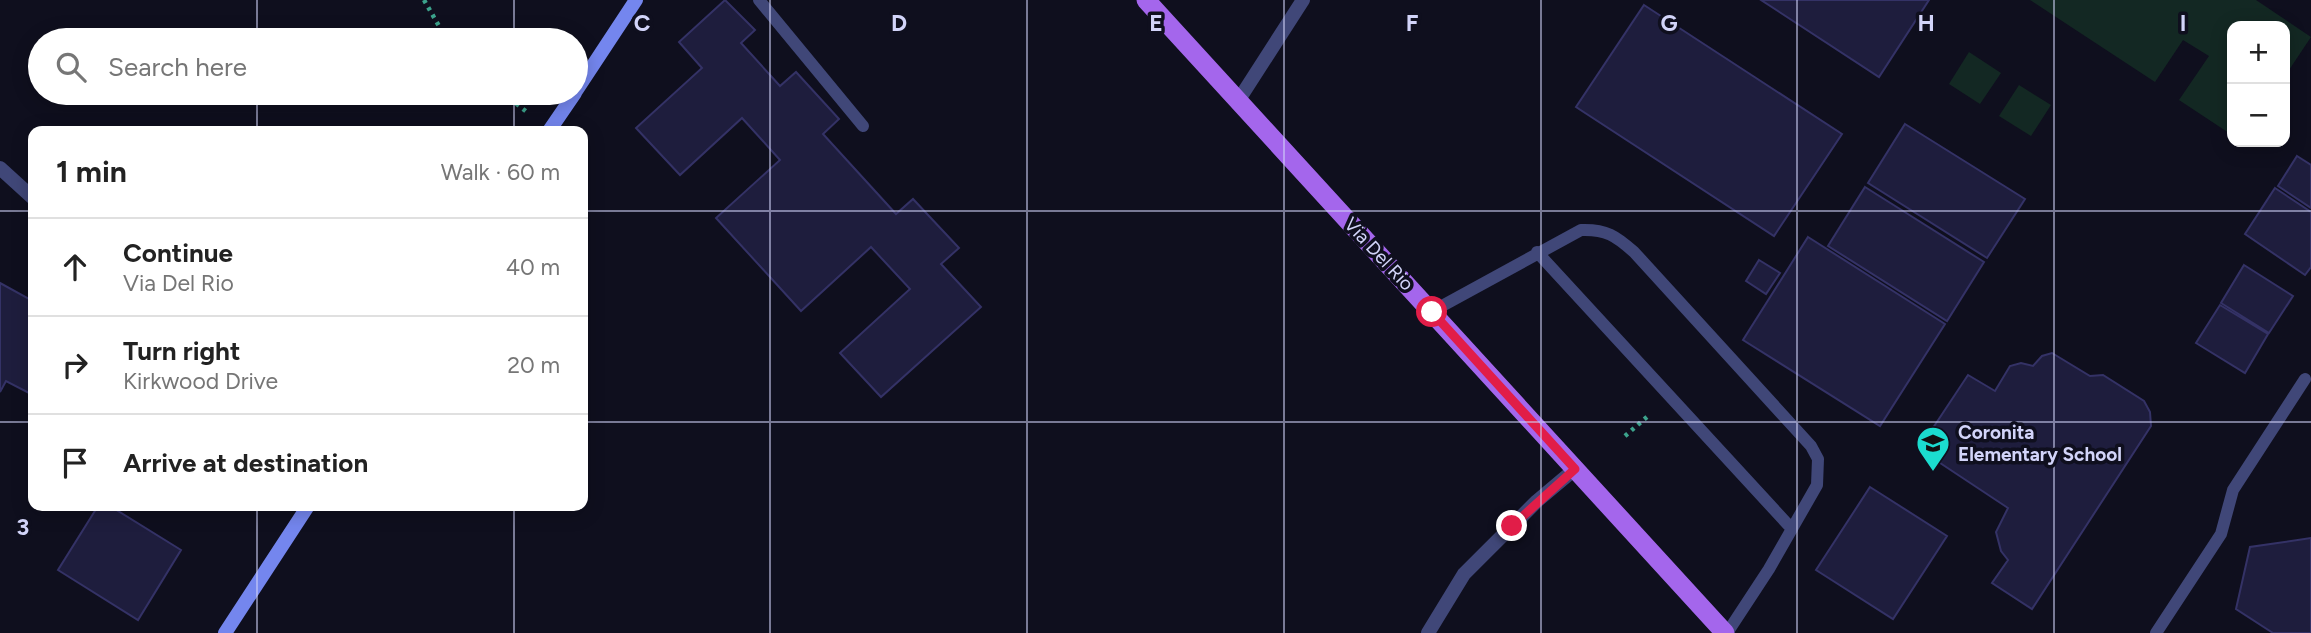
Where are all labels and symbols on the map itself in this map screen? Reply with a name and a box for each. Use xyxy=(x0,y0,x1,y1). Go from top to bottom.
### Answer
text: C xyxy=(634,9,651,37)
text: D xyxy=(891,9,907,37)
text: E xyxy=(1149,9,1163,37)
text: F xyxy=(1406,9,1419,37)
text: G xyxy=(1660,9,1678,37)
text: H xyxy=(1917,9,1935,37)
text: I xyxy=(2180,9,2186,37)
street label: Via Del Rio xyxy=(1339,213,1419,295)
route start xyxy=(1416,296,1447,327)
place label: Coronita Elementary School xyxy=(1958,421,2122,466)
school or university icon: Coronita Elementary School xyxy=(1914,424,1952,473)
route end xyxy=(1496,510,1527,541)
text: 3 xyxy=(17,513,29,541)

